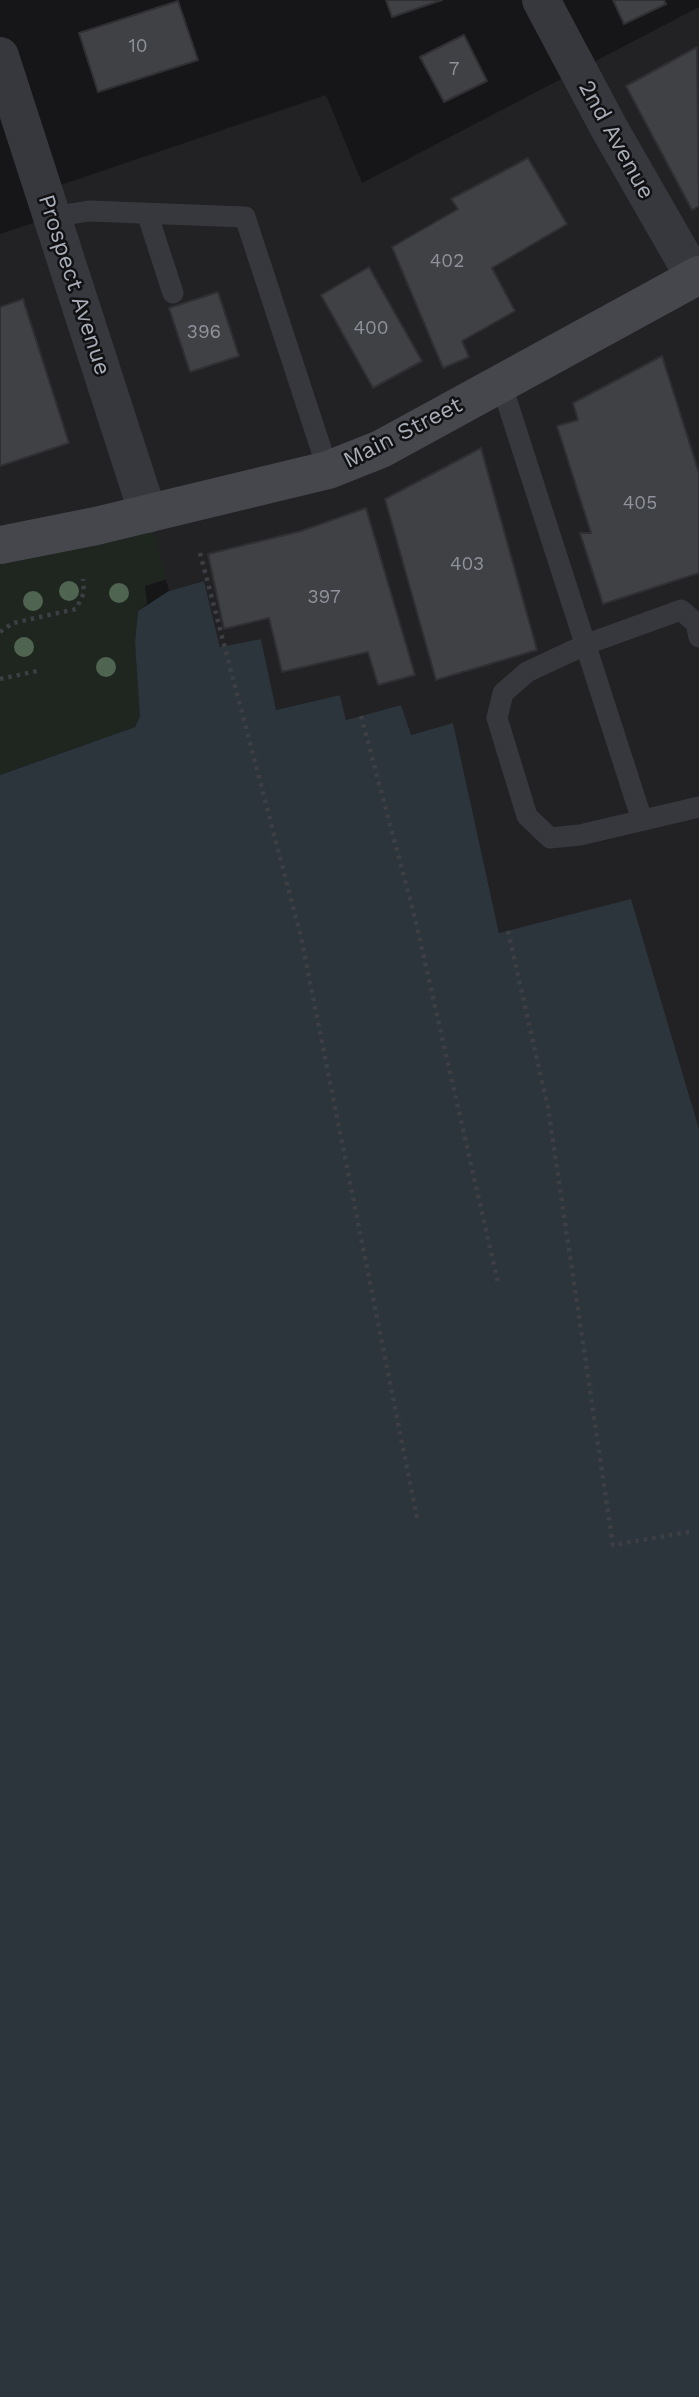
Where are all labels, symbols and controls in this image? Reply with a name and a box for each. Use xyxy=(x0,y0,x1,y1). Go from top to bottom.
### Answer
house number: 10 xyxy=(128,35,148,57)
house number: 7 xyxy=(449,58,459,80)
street label: 2nd Avenue xyxy=(572,76,660,204)
street label: Prospect Avenue xyxy=(32,191,116,379)
house number: 402 xyxy=(430,250,464,272)
house number: 400 xyxy=(353,317,389,339)
house number: 396 xyxy=(187,321,221,343)
street label: Main Street xyxy=(339,391,467,475)
house number: 405 xyxy=(623,492,657,514)
house number: 403 xyxy=(450,553,484,575)
house number: 397 xyxy=(307,586,341,608)

